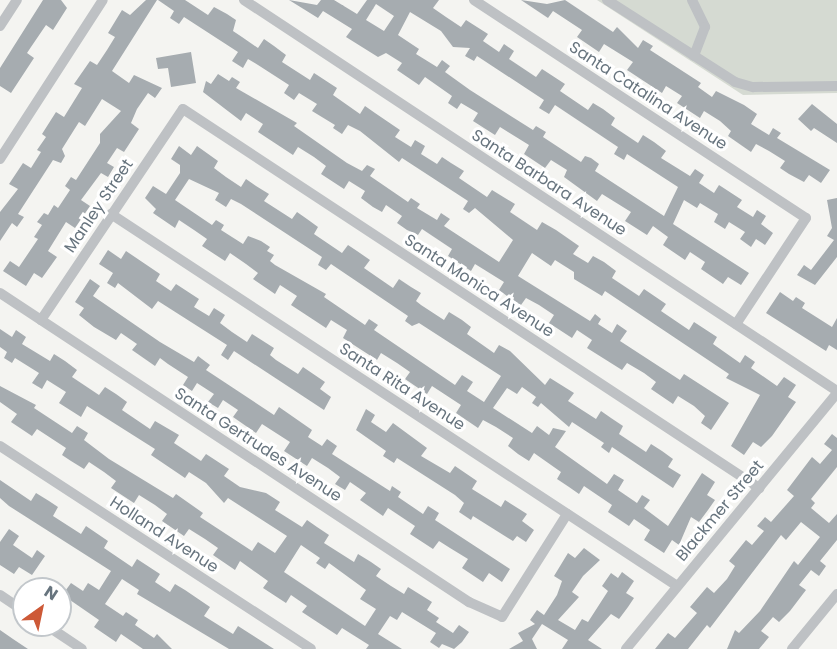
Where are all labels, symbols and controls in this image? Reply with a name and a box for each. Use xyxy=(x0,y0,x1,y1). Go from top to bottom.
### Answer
street label: Santa Catalina Avenue xyxy=(565,38,731,154)
street label: Santa Barbara Avenue xyxy=(468,126,630,240)
street label: Manley Street xyxy=(61,156,137,256)
street label: Santa Monica Avenue xyxy=(401,230,557,342)
street label: Santa Rita Avenue xyxy=(336,339,468,435)
street label: Santa Gertrudes Avenue xyxy=(171,384,345,506)
street label: Blackmer Street xyxy=(672,457,768,565)
street label: Holland Avenue xyxy=(106,493,222,577)
north arrow xyxy=(12,577,72,637)
text: N xyxy=(40,580,62,606)

